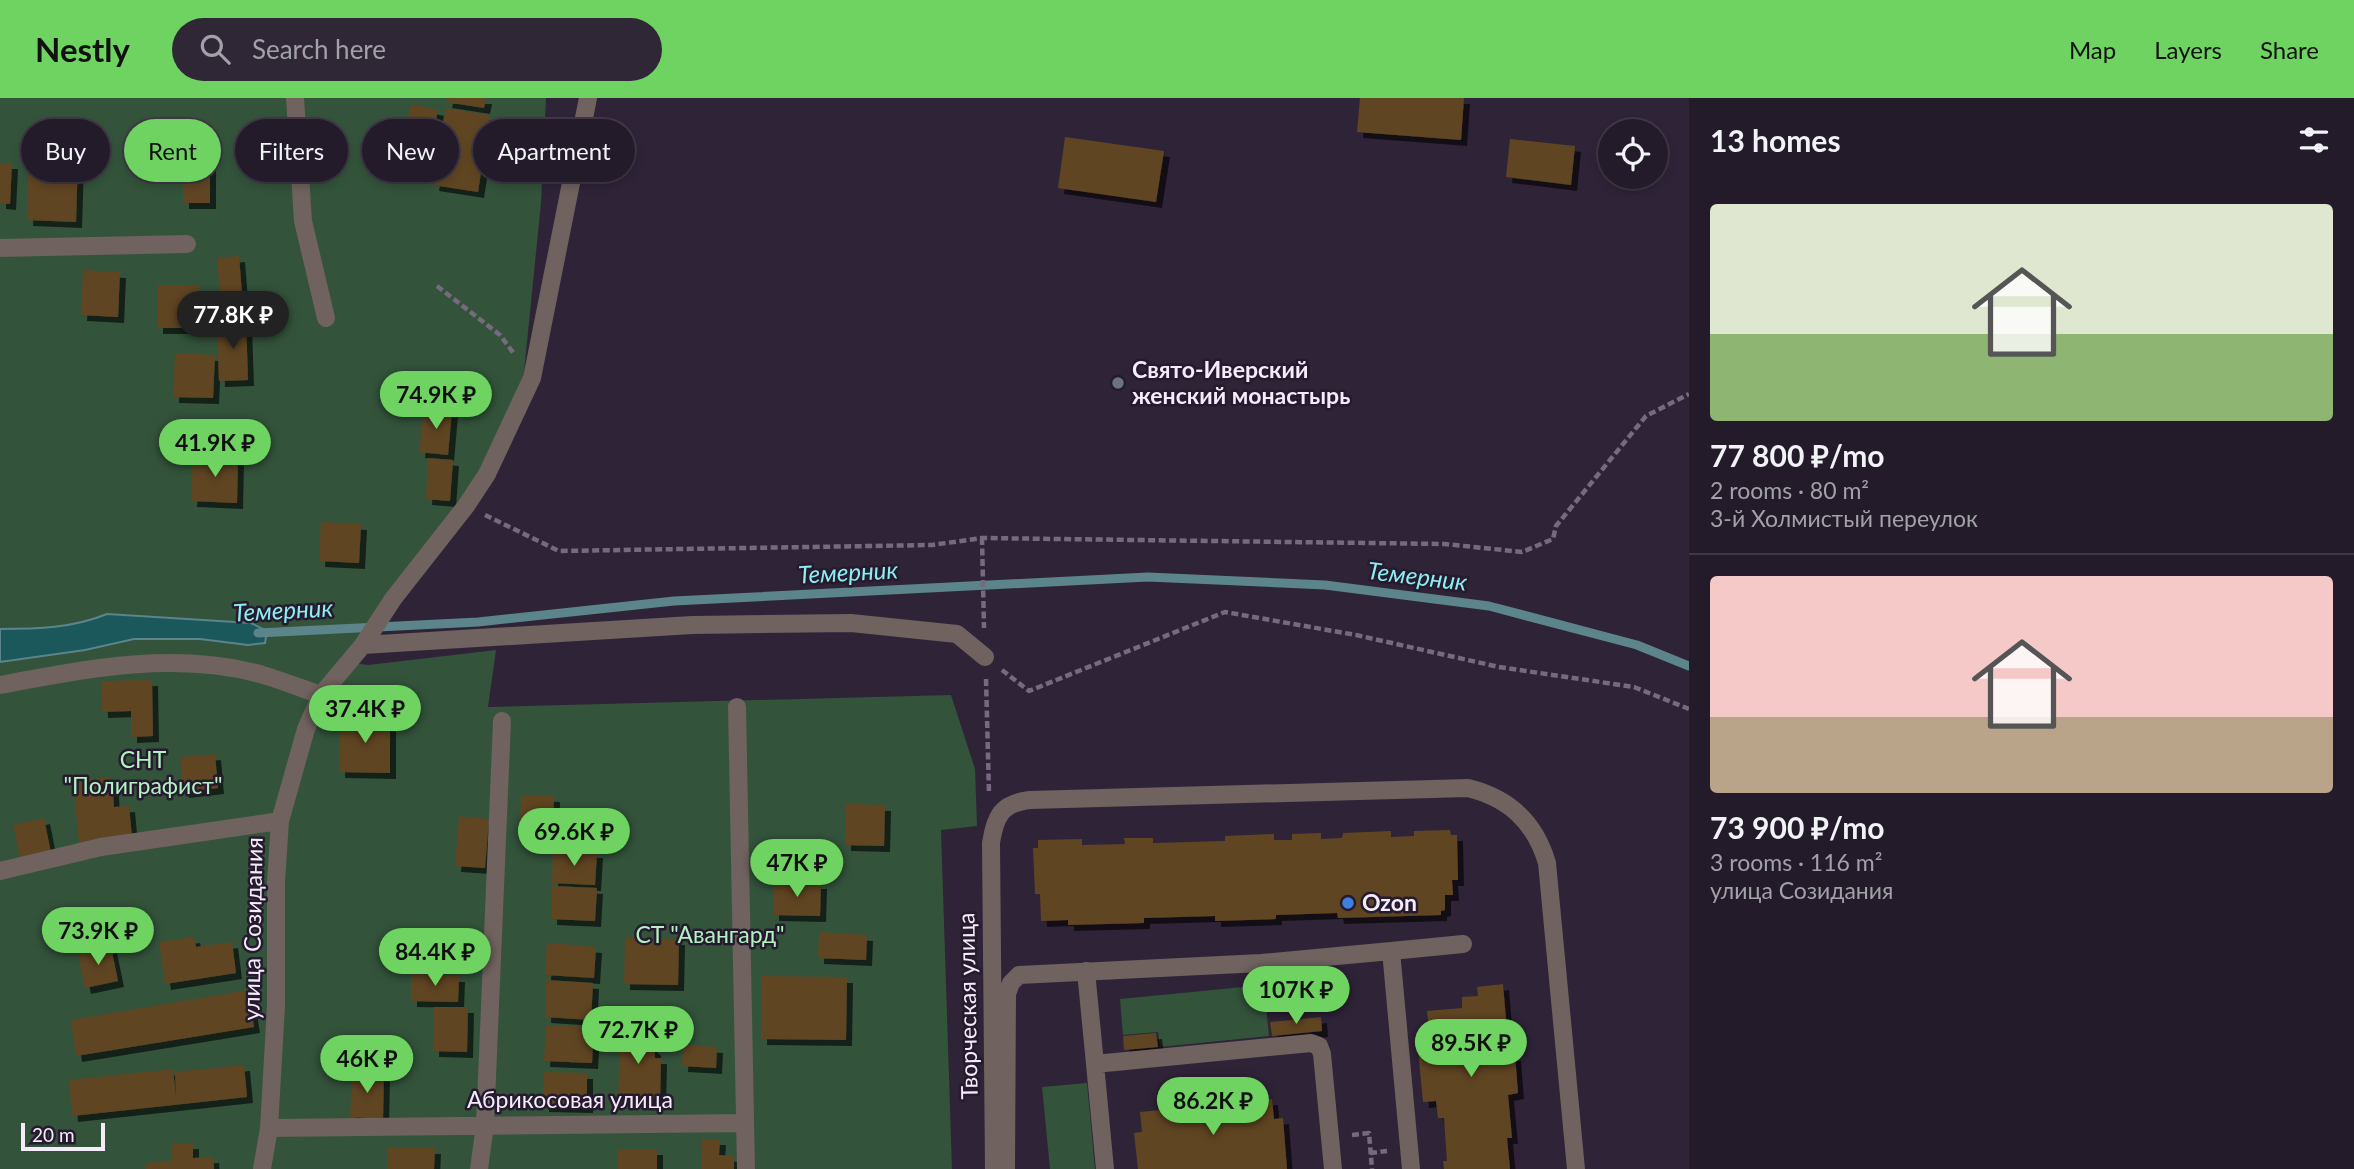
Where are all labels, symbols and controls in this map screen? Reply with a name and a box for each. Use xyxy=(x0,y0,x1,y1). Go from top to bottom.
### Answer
search box xyxy=(172,18,662,81)
text: Nestly xyxy=(35,29,130,69)
icon: search xyxy=(196,30,234,68)
text: Search here xyxy=(252,33,386,65)
text: Map xyxy=(2069,35,2116,64)
text: Layers xyxy=(2154,35,2222,64)
text: Share xyxy=(2260,35,2319,64)
chip: Buy xyxy=(21,119,110,182)
chip: Rent xyxy=(124,119,221,182)
chip: Filters xyxy=(235,119,348,182)
chip: New xyxy=(362,119,459,182)
chip: Apartment xyxy=(473,119,635,182)
map controls xyxy=(1598,119,1668,189)
button: locate xyxy=(1598,119,1668,189)
icon: filters xyxy=(2295,121,2333,159)
text: 13 homes xyxy=(1710,122,1841,158)
icon: home xyxy=(1959,249,2085,375)
pin: 77.8K ₽ xyxy=(168,292,298,351)
text: 77.8K ₽ xyxy=(193,300,273,328)
place label: Свято-Иверский женский монастырь xyxy=(1132,355,1350,409)
pin: 74.9K ₽ xyxy=(371,372,501,431)
marker: Свято-Иверский женский монастырь xyxy=(1110,375,1126,391)
text: 74.9K ₽ xyxy=(396,380,476,408)
pin: 41.9K ₽ xyxy=(150,420,280,479)
text: 41.9K ₽ xyxy=(175,428,255,456)
text: 77 800 ₽/mo xyxy=(1710,437,1885,473)
text: 2 rooms · 80 m² xyxy=(1710,476,1869,504)
text: 3-й Холмистый переулок xyxy=(1710,504,1978,532)
water label: Темерник xyxy=(797,554,899,589)
water label: Темерник xyxy=(1366,555,1469,596)
water label: Темерник xyxy=(232,592,334,627)
icon: home xyxy=(1959,621,2085,747)
pin: 37.4K ₽ xyxy=(300,686,430,745)
text: 37.4K ₽ xyxy=(325,694,405,722)
park label: СНТ "Полиграфист" xyxy=(64,745,222,799)
pin: 69.6K ₽ xyxy=(509,808,639,868)
text: 73 900 ₽/mo xyxy=(1710,809,1885,845)
text: 69.6K ₽ xyxy=(534,817,614,845)
street label: улица Созидания xyxy=(236,837,268,1021)
pin: 47K ₽ xyxy=(748,840,846,899)
text: 47K ₽ xyxy=(766,848,828,876)
text: 3 rooms · 116 m² xyxy=(1710,848,1882,876)
text: улица Созидания xyxy=(1710,876,1893,904)
place label: Ozon xyxy=(1362,888,1417,916)
marker: Ozon xyxy=(1340,895,1356,911)
pin: 73.9K ₽ xyxy=(33,908,163,967)
street label: Творческая улица xyxy=(951,912,983,1100)
text: 73.9K ₽ xyxy=(58,916,138,944)
park label: СТ "Авангард" xyxy=(635,920,785,948)
pin: 84.4K ₽ xyxy=(370,928,500,988)
text: 84.4K ₽ xyxy=(395,937,475,965)
pin: 107K ₽ xyxy=(1239,967,1353,1026)
text: 107K ₽ xyxy=(1259,975,1333,1003)
pin: 72.7K ₽ xyxy=(573,1006,703,1066)
text: 72.7K ₽ xyxy=(598,1015,678,1043)
pin: 89.5K ₽ xyxy=(1406,1020,1536,1079)
text: 89.5K ₽ xyxy=(1431,1028,1511,1056)
pin: 46K ₽ xyxy=(318,1035,416,1095)
text: 46K ₽ xyxy=(336,1044,398,1072)
pin: 86.2K ₽ xyxy=(1148,1077,1278,1137)
street label: Абрикосовая улица xyxy=(467,1085,673,1113)
text: 86.2K ₽ xyxy=(1173,1086,1253,1114)
scale bar xyxy=(21,1120,105,1152)
text: 20 m xyxy=(32,1123,75,1146)

